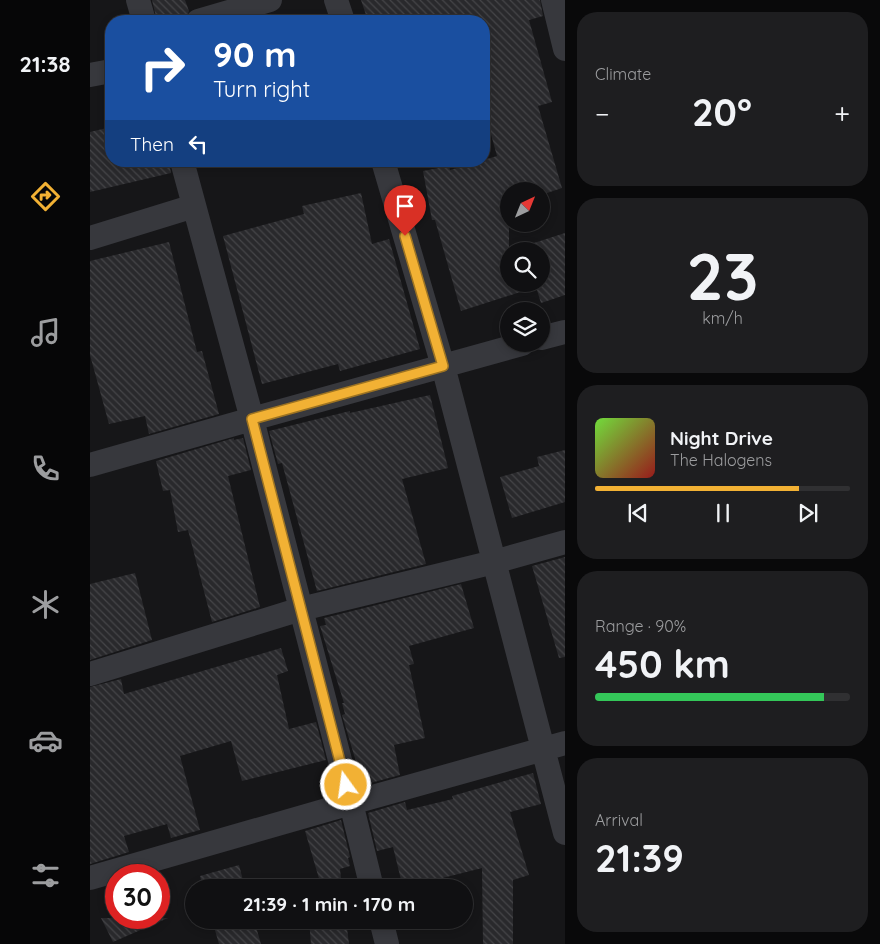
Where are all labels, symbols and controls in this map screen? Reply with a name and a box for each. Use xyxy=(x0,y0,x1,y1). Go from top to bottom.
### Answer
text: 90 m xyxy=(213,32,296,76)
icon: right xyxy=(130,35,195,100)
text: 21:38 xyxy=(20,50,70,78)
text: Climate xyxy=(595,64,651,84)
text: Turn right xyxy=(213,75,310,103)
text: 20° xyxy=(692,88,752,136)
text: − xyxy=(595,96,610,131)
text: + xyxy=(834,96,850,131)
icon: left xyxy=(184,130,212,158)
text: Then xyxy=(130,132,174,156)
icon: directions xyxy=(28,179,63,214)
north arrow xyxy=(500,182,550,232)
map controls xyxy=(500,182,550,352)
pin xyxy=(384,185,426,236)
icon: arrive xyxy=(391,192,419,220)
text: 23 xyxy=(687,235,758,316)
button: search xyxy=(500,242,550,292)
button: layers xyxy=(500,302,550,352)
text: km/h xyxy=(702,308,743,328)
icon: music xyxy=(28,315,63,350)
text: Night Drive xyxy=(670,426,773,450)
text: The Halogens xyxy=(670,450,772,470)
icon: phone xyxy=(28,451,63,486)
icon: previous xyxy=(624,499,652,527)
icon: pause xyxy=(709,499,737,527)
icon: next xyxy=(794,499,822,527)
icon: climate xyxy=(28,587,63,622)
text: Range · 90% xyxy=(595,616,686,636)
text: 450 km xyxy=(595,640,730,688)
icon: car xyxy=(28,723,63,758)
position arrow xyxy=(319,758,371,810)
text: Arrival xyxy=(595,810,643,830)
text: 21:39 xyxy=(595,834,684,882)
icon: filters xyxy=(28,858,63,893)
speed limit sign: 30 xyxy=(105,864,170,929)
text: 21:39 · 1 min · 170 m xyxy=(243,892,415,916)

